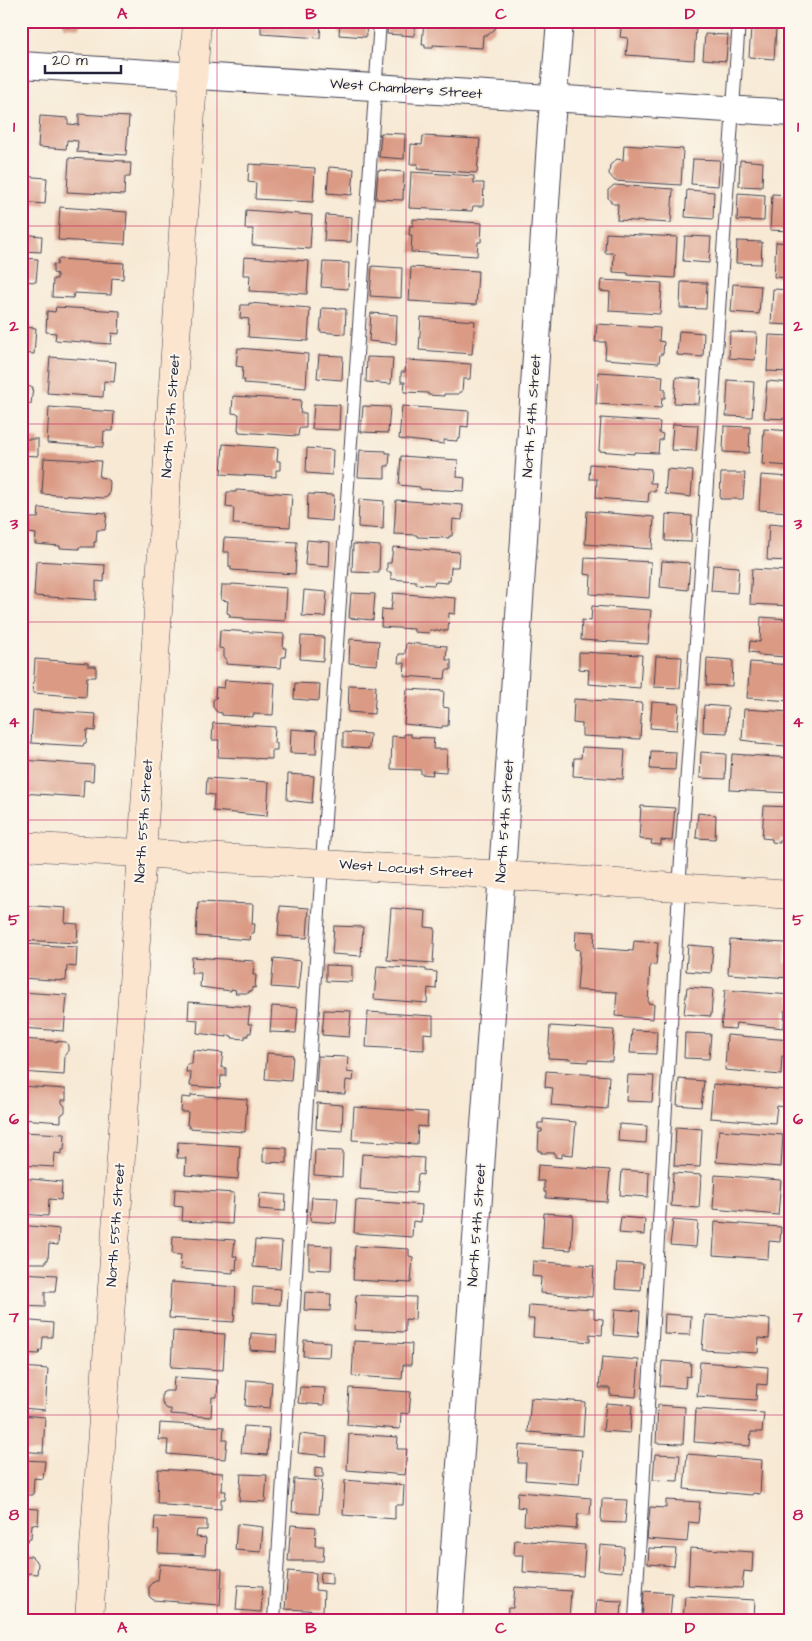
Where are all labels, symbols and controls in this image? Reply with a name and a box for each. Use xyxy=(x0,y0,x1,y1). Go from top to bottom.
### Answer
text: A xyxy=(117,3,128,25)
text: B xyxy=(305,3,317,25)
text: C xyxy=(495,3,507,25)
text: D xyxy=(685,3,696,25)
scale bar xyxy=(45,42,121,74)
text: 20 m xyxy=(52,50,88,71)
street label: West Chambers Street xyxy=(329,74,483,104)
text: 1 xyxy=(13,116,16,138)
text: 1 xyxy=(797,116,800,138)
text: 2 xyxy=(8,315,19,337)
text: 2 xyxy=(792,315,803,337)
street label: North 55th Street xyxy=(157,353,185,478)
street label: North 54th Street xyxy=(518,353,546,478)
text: 3 xyxy=(9,513,19,535)
text: 3 xyxy=(793,513,803,535)
text: 4 xyxy=(9,711,20,733)
text: 4 xyxy=(793,711,804,733)
street label: North 55th Street xyxy=(130,758,158,883)
street label: North 54th Street xyxy=(491,758,519,883)
street label: West Locust Street xyxy=(338,854,474,884)
text: 5 xyxy=(8,909,20,931)
text: 5 xyxy=(792,909,804,931)
text: 6 xyxy=(9,1108,19,1130)
text: 6 xyxy=(793,1108,803,1130)
street label: North 55th Street xyxy=(102,1162,130,1287)
street label: North 54th Street xyxy=(463,1162,491,1287)
text: 7 xyxy=(8,1306,19,1328)
text: 7 xyxy=(792,1306,803,1328)
text: 8 xyxy=(9,1504,20,1526)
text: 8 xyxy=(793,1504,804,1526)
text: A xyxy=(117,1617,128,1639)
text: B xyxy=(305,1617,317,1639)
text: C xyxy=(495,1617,507,1639)
text: D xyxy=(685,1617,696,1639)

